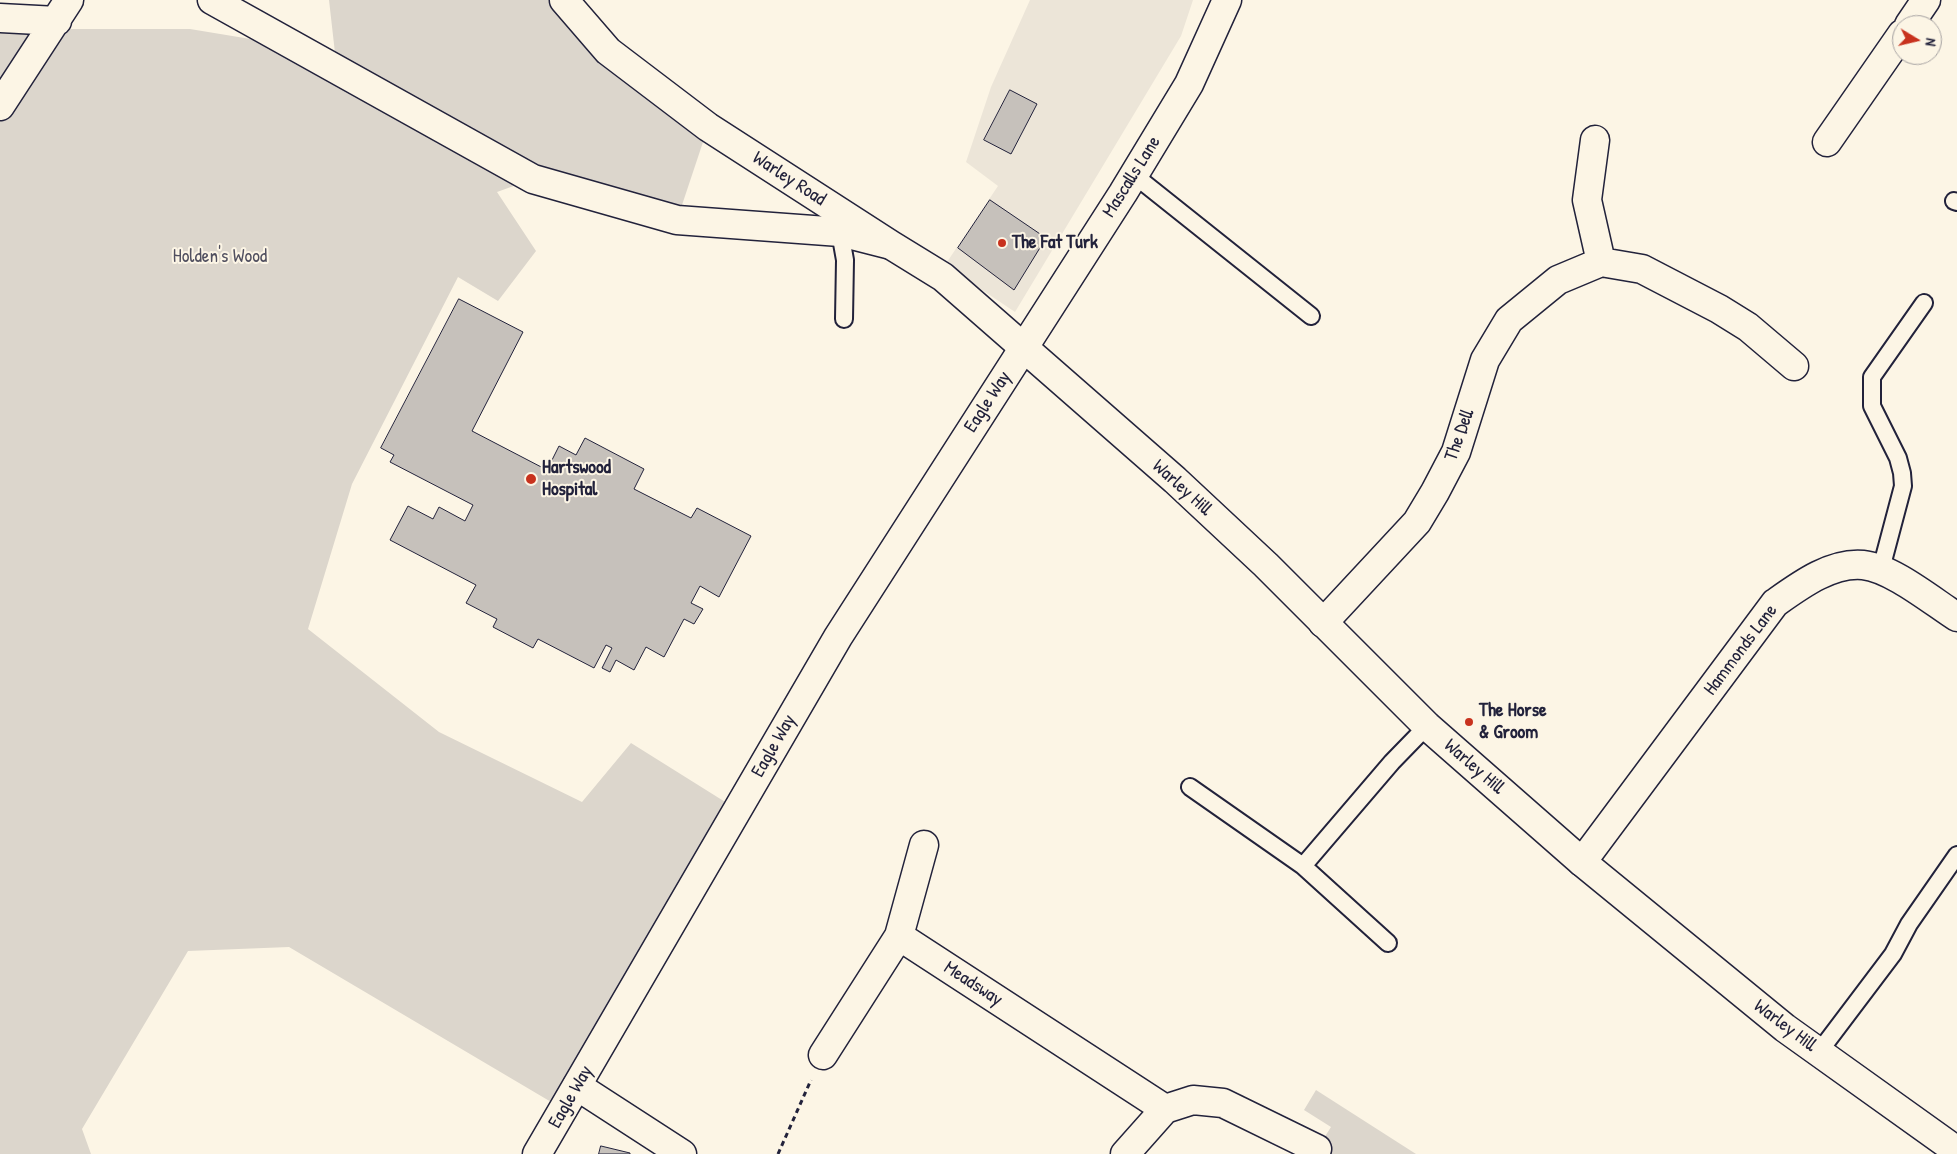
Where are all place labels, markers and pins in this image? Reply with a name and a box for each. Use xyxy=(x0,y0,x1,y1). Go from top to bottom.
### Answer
place label: The Fat Turk xyxy=(1012,232,1098,254)
marker: The Fat Turk xyxy=(996,237,1008,249)
place label: Hartswood Hospital xyxy=(542,457,611,501)
marker: Hartswood Hospital xyxy=(524,472,538,486)
place label: The Horse & Groom xyxy=(1479,700,1547,744)
marker: The Horse & Groom xyxy=(1463,716,1475,728)

